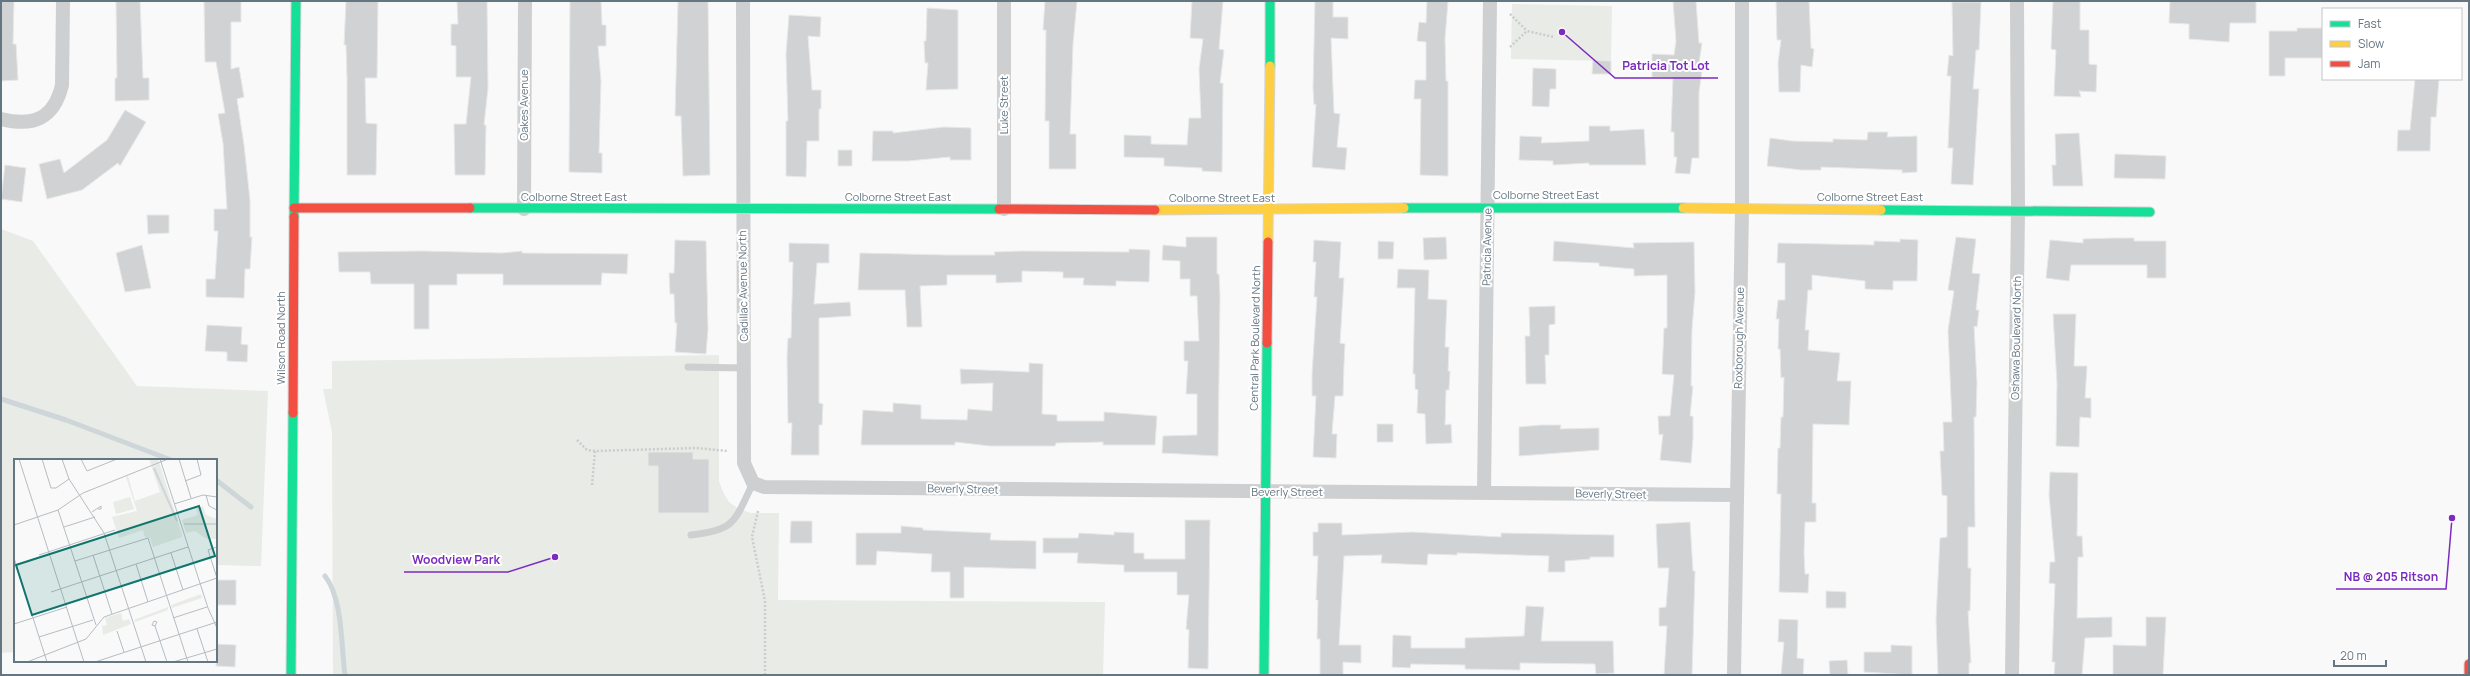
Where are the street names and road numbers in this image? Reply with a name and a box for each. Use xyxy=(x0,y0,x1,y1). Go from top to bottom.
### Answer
street label: Oakes Avenue xyxy=(516,69,531,141)
street label: Luke Street xyxy=(996,76,1011,134)
street label: Colborne Street East xyxy=(1493,187,1599,202)
street label: Colborne Street East xyxy=(521,189,627,204)
street label: Colborne Street East xyxy=(845,189,951,204)
street label: Colborne Street East xyxy=(1817,189,1923,204)
street label: Colborne Street East xyxy=(1169,190,1275,205)
street label: Patricia Avenue xyxy=(1478,207,1495,286)
street label: Cadillac Avenue North xyxy=(734,230,751,342)
street label: Central Park Boulevard North xyxy=(1246,265,1263,411)
street label: Oshawa Boulevard North xyxy=(2007,276,2024,400)
street label: Roxborough Avenue xyxy=(1730,286,1747,389)
street label: Wilson Road North xyxy=(273,291,288,385)
street label: Beverly Street xyxy=(927,480,999,497)
street label: Beverly Street xyxy=(1251,484,1323,499)
street label: Beverly Street xyxy=(1575,485,1647,502)

